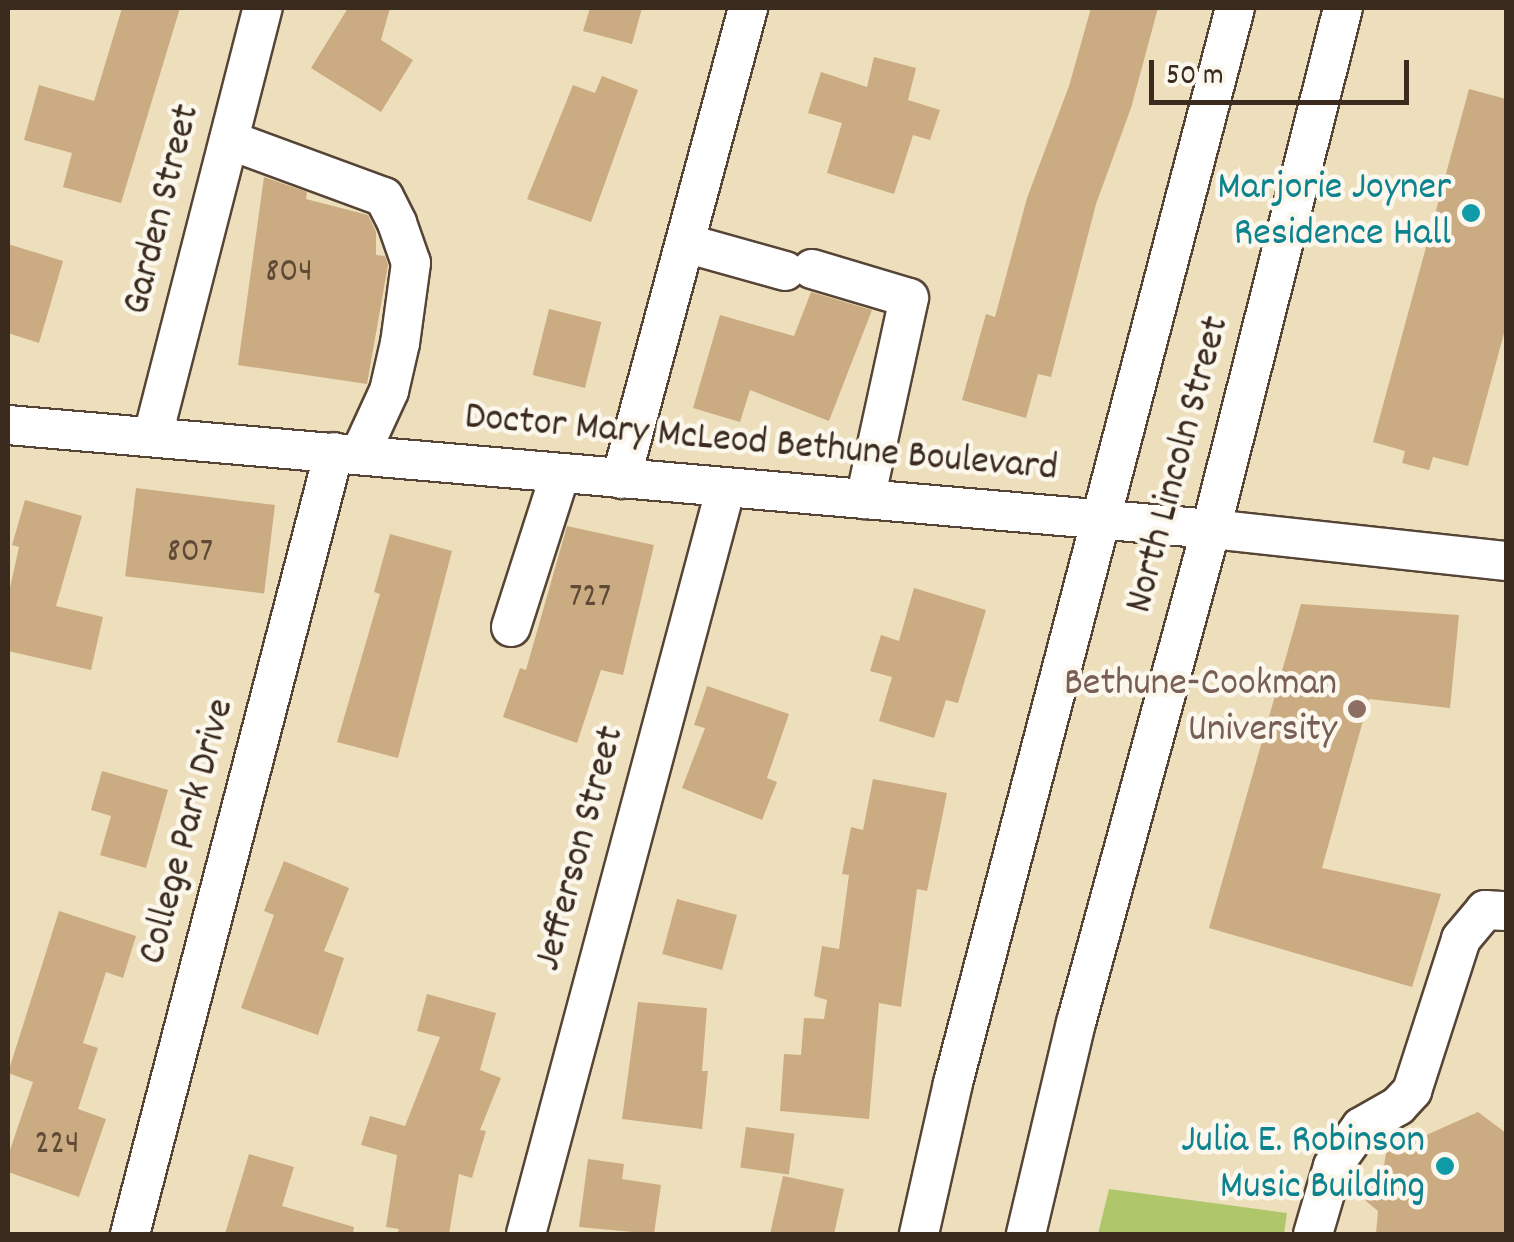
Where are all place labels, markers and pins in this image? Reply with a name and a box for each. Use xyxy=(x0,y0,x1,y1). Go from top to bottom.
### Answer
place label: Marjorie Joyner Residence Hall xyxy=(1217,166,1451,260)
marker: Marjorie Joyner Residence Hall xyxy=(1460,202,1482,224)
place label: Bethune-Cookman University xyxy=(1064,662,1337,756)
marker: Bethune-Cookman University xyxy=(1346,698,1368,720)
place label: Julia E. Robinson Music Building xyxy=(1181,1119,1425,1213)
marker: Julia E. Robinson Music Building xyxy=(1434,1155,1456,1177)

